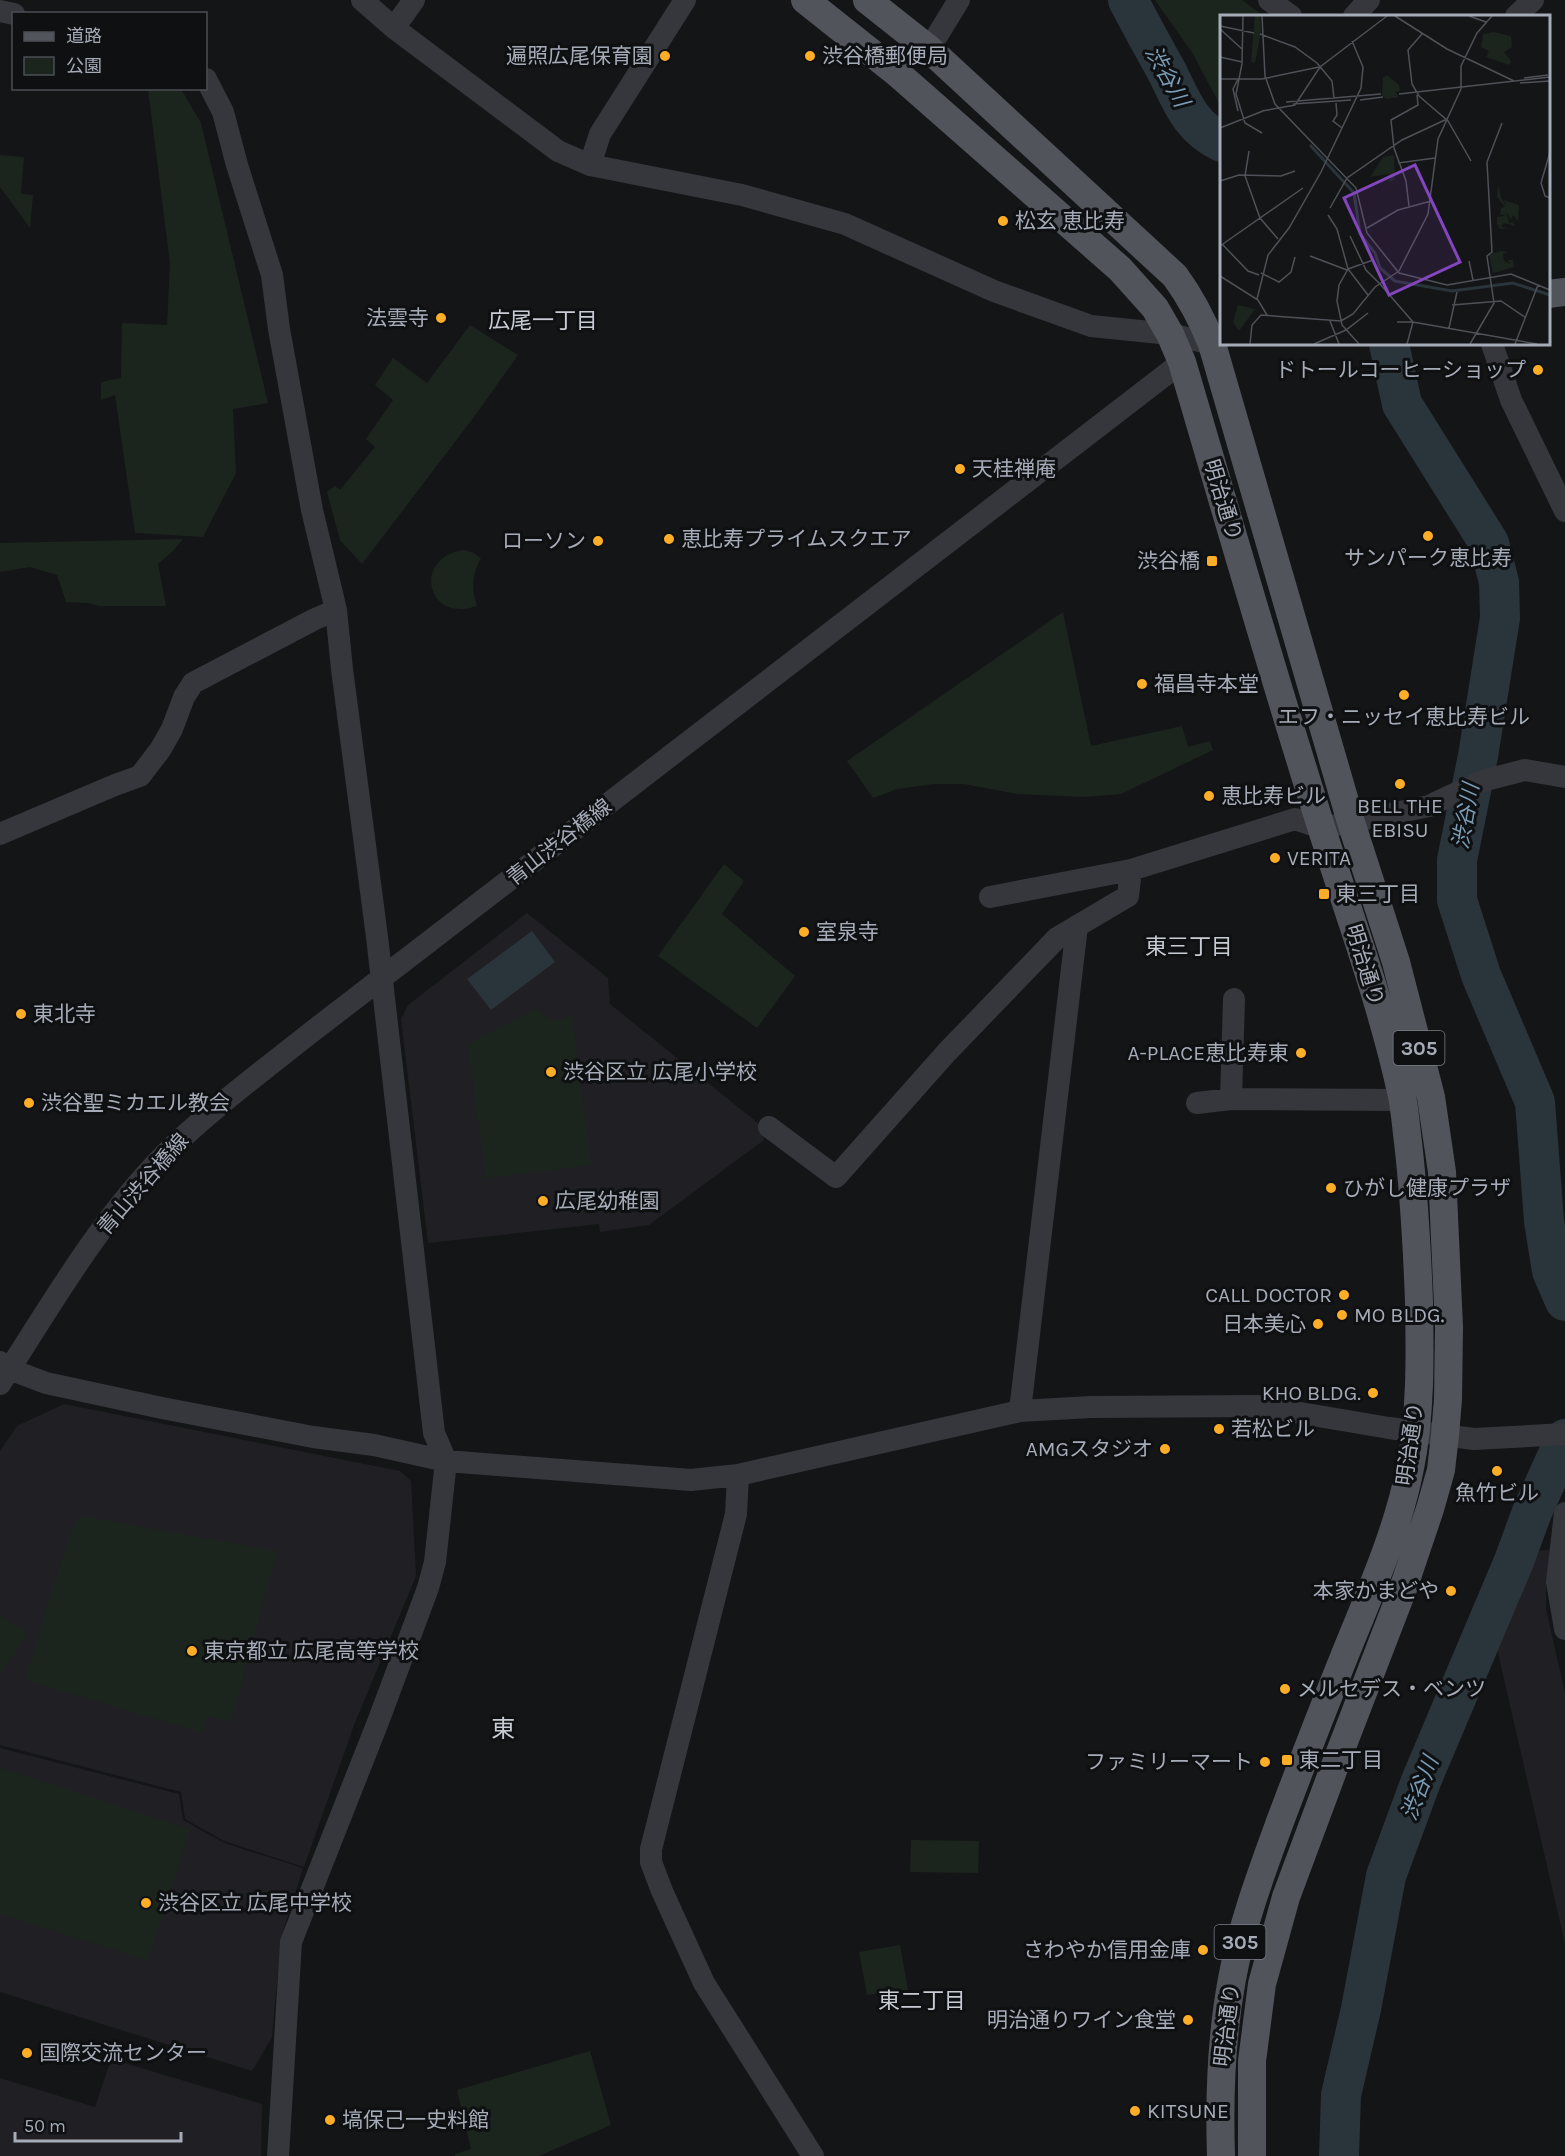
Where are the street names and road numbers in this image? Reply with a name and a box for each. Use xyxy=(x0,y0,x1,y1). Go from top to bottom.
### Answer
street label: 明治通り xyxy=(1199,456,1247,544)
street label: 青山渋谷橋線 xyxy=(502,794,616,890)
street label: 明治通り xyxy=(1341,921,1389,1009)
road number: 305 xyxy=(1394,1031,1444,1065)
street label: 青山渋谷橋線 xyxy=(93,1129,193,1239)
street label: 明治通り xyxy=(1392,1401,1428,1487)
road number: 305 xyxy=(1214,1925,1266,1959)
street label: 明治通り xyxy=(1210,1982,1244,2068)

